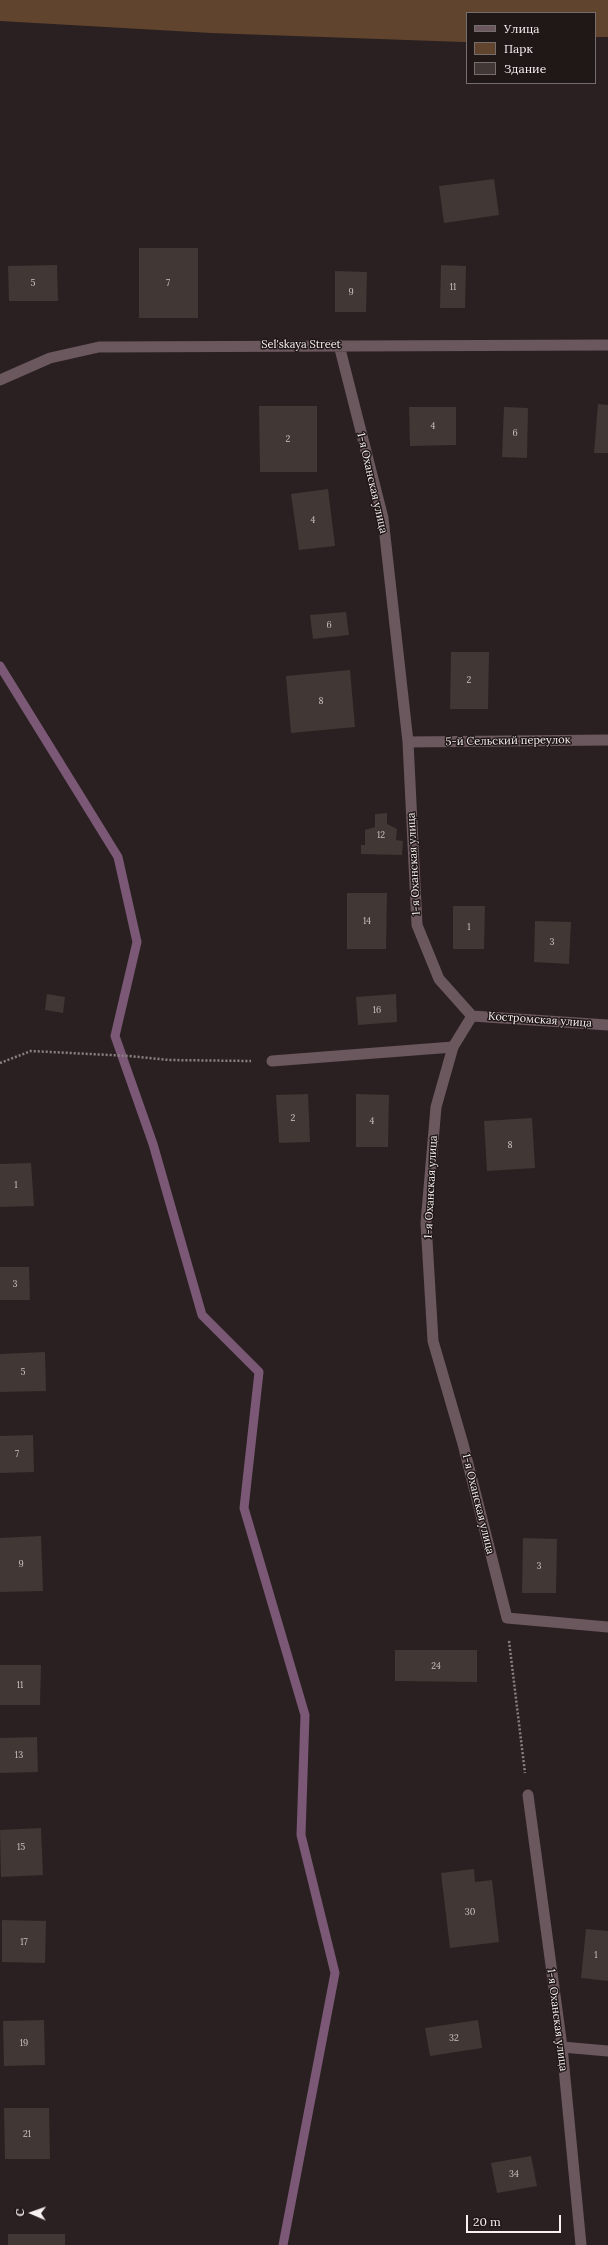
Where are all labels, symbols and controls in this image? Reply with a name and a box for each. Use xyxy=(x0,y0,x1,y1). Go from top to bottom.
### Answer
legend xyxy=(466,12,596,84)
text: Улица xyxy=(504,21,540,36)
text: Парк xyxy=(504,41,533,56)
text: Здание xyxy=(504,61,546,76)
house number: 5 xyxy=(31,278,35,288)
house number: 7 xyxy=(166,278,170,288)
house number: 11 xyxy=(450,282,456,292)
house number: 9 xyxy=(348,287,354,297)
street label: Sel'skaya Street xyxy=(261,338,341,352)
house number: 4 xyxy=(431,421,435,431)
house number: 6 xyxy=(512,428,518,438)
street label: 1-я Оханская улица xyxy=(354,431,390,535)
house number: 2 xyxy=(286,434,290,444)
house number: 4 xyxy=(311,515,315,525)
house number: 6 xyxy=(326,620,332,630)
house number: 2 xyxy=(467,675,471,685)
house number: 8 xyxy=(318,696,324,706)
street label: 5-й Сельский переулок xyxy=(445,733,571,749)
street label: 1-я Оханская улица xyxy=(405,812,423,916)
house number: 12 xyxy=(377,830,385,840)
house number: 14 xyxy=(363,916,371,926)
house number: 1 xyxy=(467,922,471,932)
house number: 3 xyxy=(549,937,555,947)
house number: 16 xyxy=(373,1005,381,1015)
street label: Костромская улица xyxy=(488,1010,592,1030)
house number: 2 xyxy=(291,1113,295,1123)
house number: 4 xyxy=(370,1116,374,1126)
street label: 1-я Оханская улица xyxy=(422,1135,440,1239)
house number: 8 xyxy=(507,1140,513,1150)
house number: 1 xyxy=(14,1180,18,1190)
house number: 3 xyxy=(12,1279,18,1289)
house number: 5 xyxy=(21,1367,25,1377)
house number: 7 xyxy=(15,1449,19,1459)
street label: 1-я Оханская улица xyxy=(459,1452,497,1556)
house number: 9 xyxy=(18,1559,24,1569)
house number: 3 xyxy=(536,1561,542,1571)
house number: 24 xyxy=(431,1661,441,1671)
house number: 11 xyxy=(17,1680,23,1690)
house number: 13 xyxy=(15,1750,23,1760)
house number: 15 xyxy=(17,1842,25,1852)
house number: 30 xyxy=(465,1907,475,1917)
house number: 17 xyxy=(20,1937,28,1947)
house number: 1 xyxy=(594,1950,598,1960)
street label: 1-я Оханская улица xyxy=(544,1968,570,2072)
house number: 32 xyxy=(449,2033,459,2043)
house number: 19 xyxy=(20,2038,28,2048)
house number: 21 xyxy=(23,2129,31,2139)
house number: 34 xyxy=(509,2169,519,2179)
north arrow xyxy=(12,2193,52,2233)
scale bar xyxy=(468,2207,563,2233)
text: С xyxy=(13,2209,27,2217)
text: 20 m xyxy=(473,2214,501,2229)

